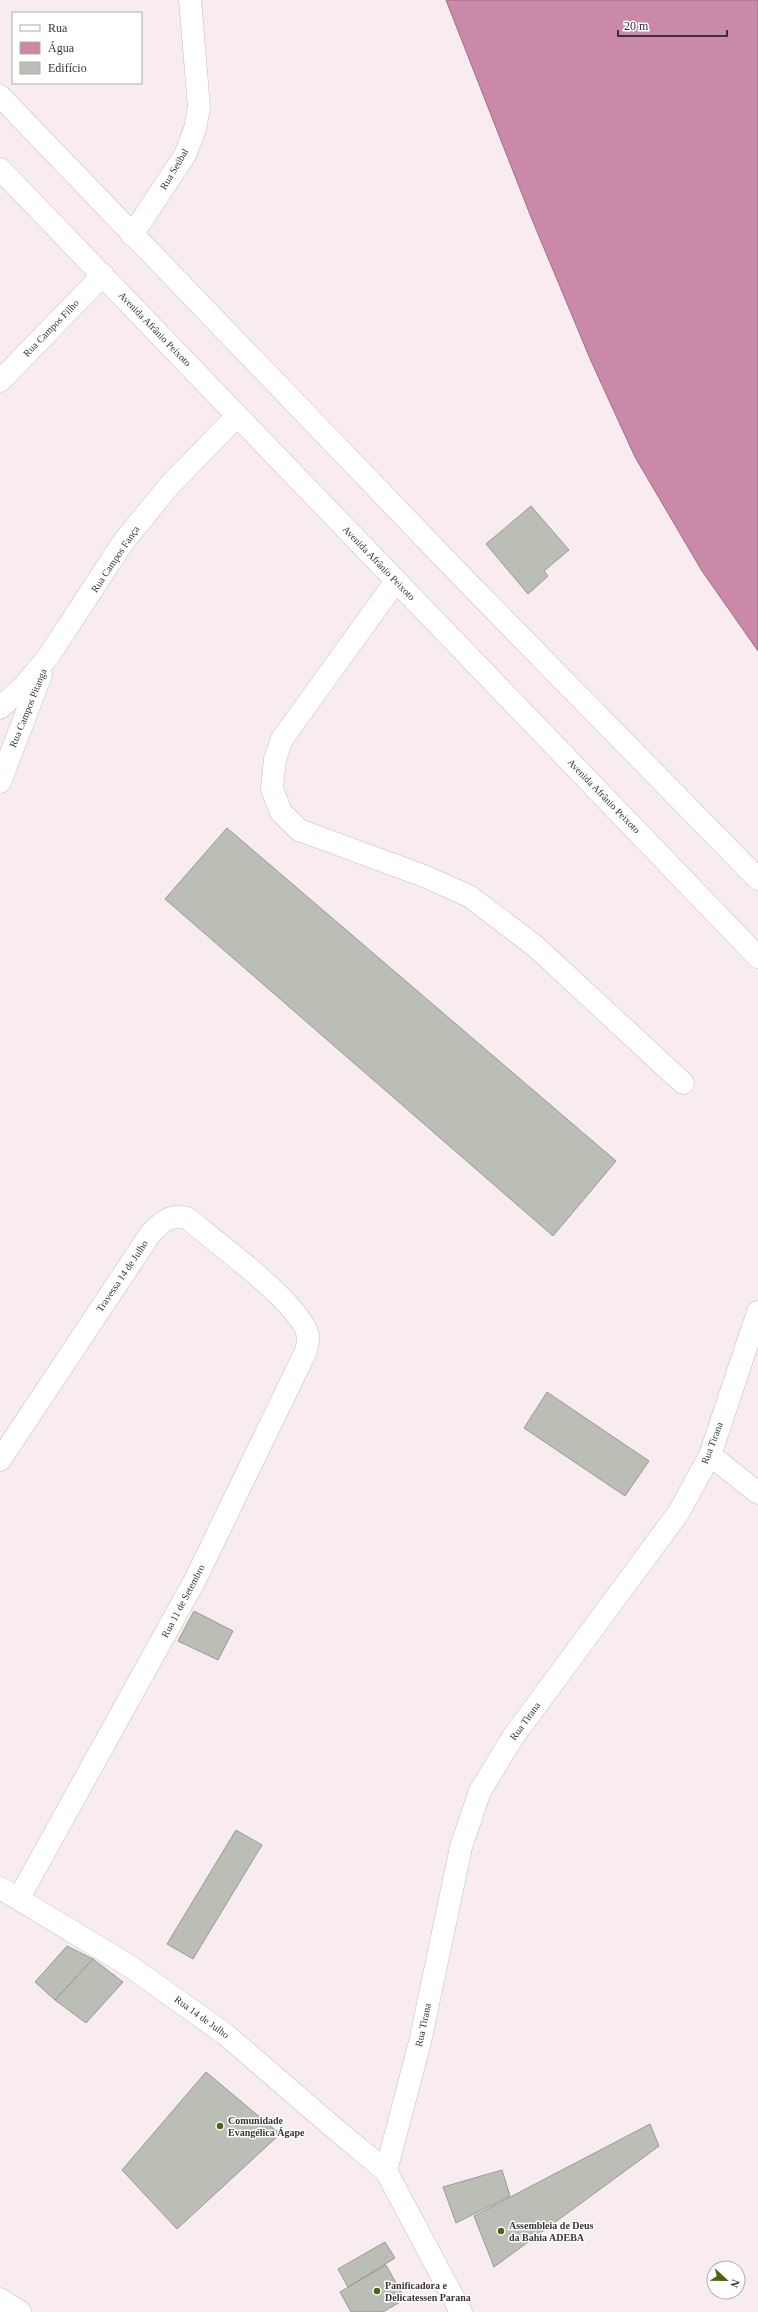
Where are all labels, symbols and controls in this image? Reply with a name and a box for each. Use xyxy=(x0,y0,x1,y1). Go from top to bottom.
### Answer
legend xyxy=(12,12,142,84)
scale bar xyxy=(618,12,727,38)
text: 20 m xyxy=(624,19,649,33)
text: Rua xyxy=(48,21,68,35)
text: Água xyxy=(48,41,75,55)
text: Edifício xyxy=(48,61,87,75)
street label: Rua Seúbal xyxy=(157,146,191,191)
street label: Avenida Afrânio Peixoto xyxy=(117,289,193,369)
street label: Rua Campos Filho xyxy=(21,297,81,359)
street label: Rua Campos Fança xyxy=(89,523,142,594)
street label: Avenida Afrânio Peixoto xyxy=(341,523,417,603)
street label: Rua Campos Pitanga xyxy=(7,667,49,749)
street label: Avenida Afrânio Peixoto xyxy=(566,756,642,836)
street label: Travessa 14 de Julho xyxy=(94,1238,150,1314)
street label: Rua Tirana xyxy=(699,1420,725,1466)
street label: Rua 11 de Setembro xyxy=(159,1563,207,1639)
street label: Rua Tirana xyxy=(508,1699,543,1742)
street label: Rua 14 de Julho xyxy=(173,1994,231,2040)
street label: Rua Tirana xyxy=(413,2002,433,2048)
place label: Comunidade Evangélica Ágape xyxy=(228,2115,305,2138)
marker: Comunidade Evangélica Ágape xyxy=(215,2121,225,2131)
place label: Assembleia de Deus da Bahia ADEBA xyxy=(509,2220,594,2243)
marker: Assembleia de Deus da Bahia ADEBA xyxy=(496,2226,506,2236)
north arrow xyxy=(706,2260,746,2300)
text: N xyxy=(728,2278,742,2290)
place label: Panificadora e Delicatessen Parana xyxy=(385,2280,471,2303)
marker: Panificadora e Delicatessen Parana xyxy=(372,2286,382,2296)

